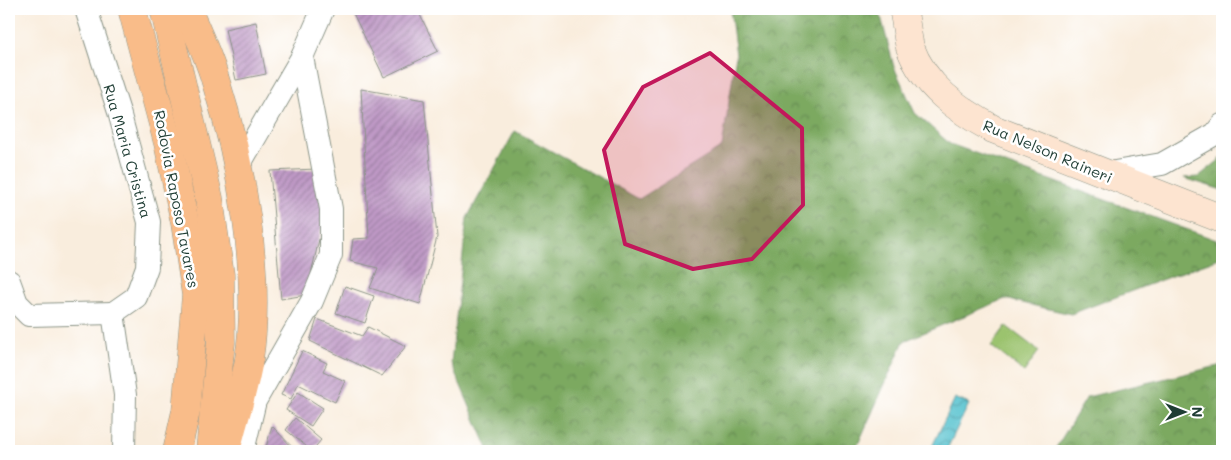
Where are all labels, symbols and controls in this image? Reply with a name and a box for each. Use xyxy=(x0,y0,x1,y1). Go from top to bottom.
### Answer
street label: Rua Maria Cristina xyxy=(99,82,157,220)
street label: Rodovia Raposo Tavares xyxy=(150,108,204,290)
street label: Rua Nelson Raineri xyxy=(980,115,1116,187)
north arrow xyxy=(1158,388,1208,438)
text: N xyxy=(1188,407,1207,417)

